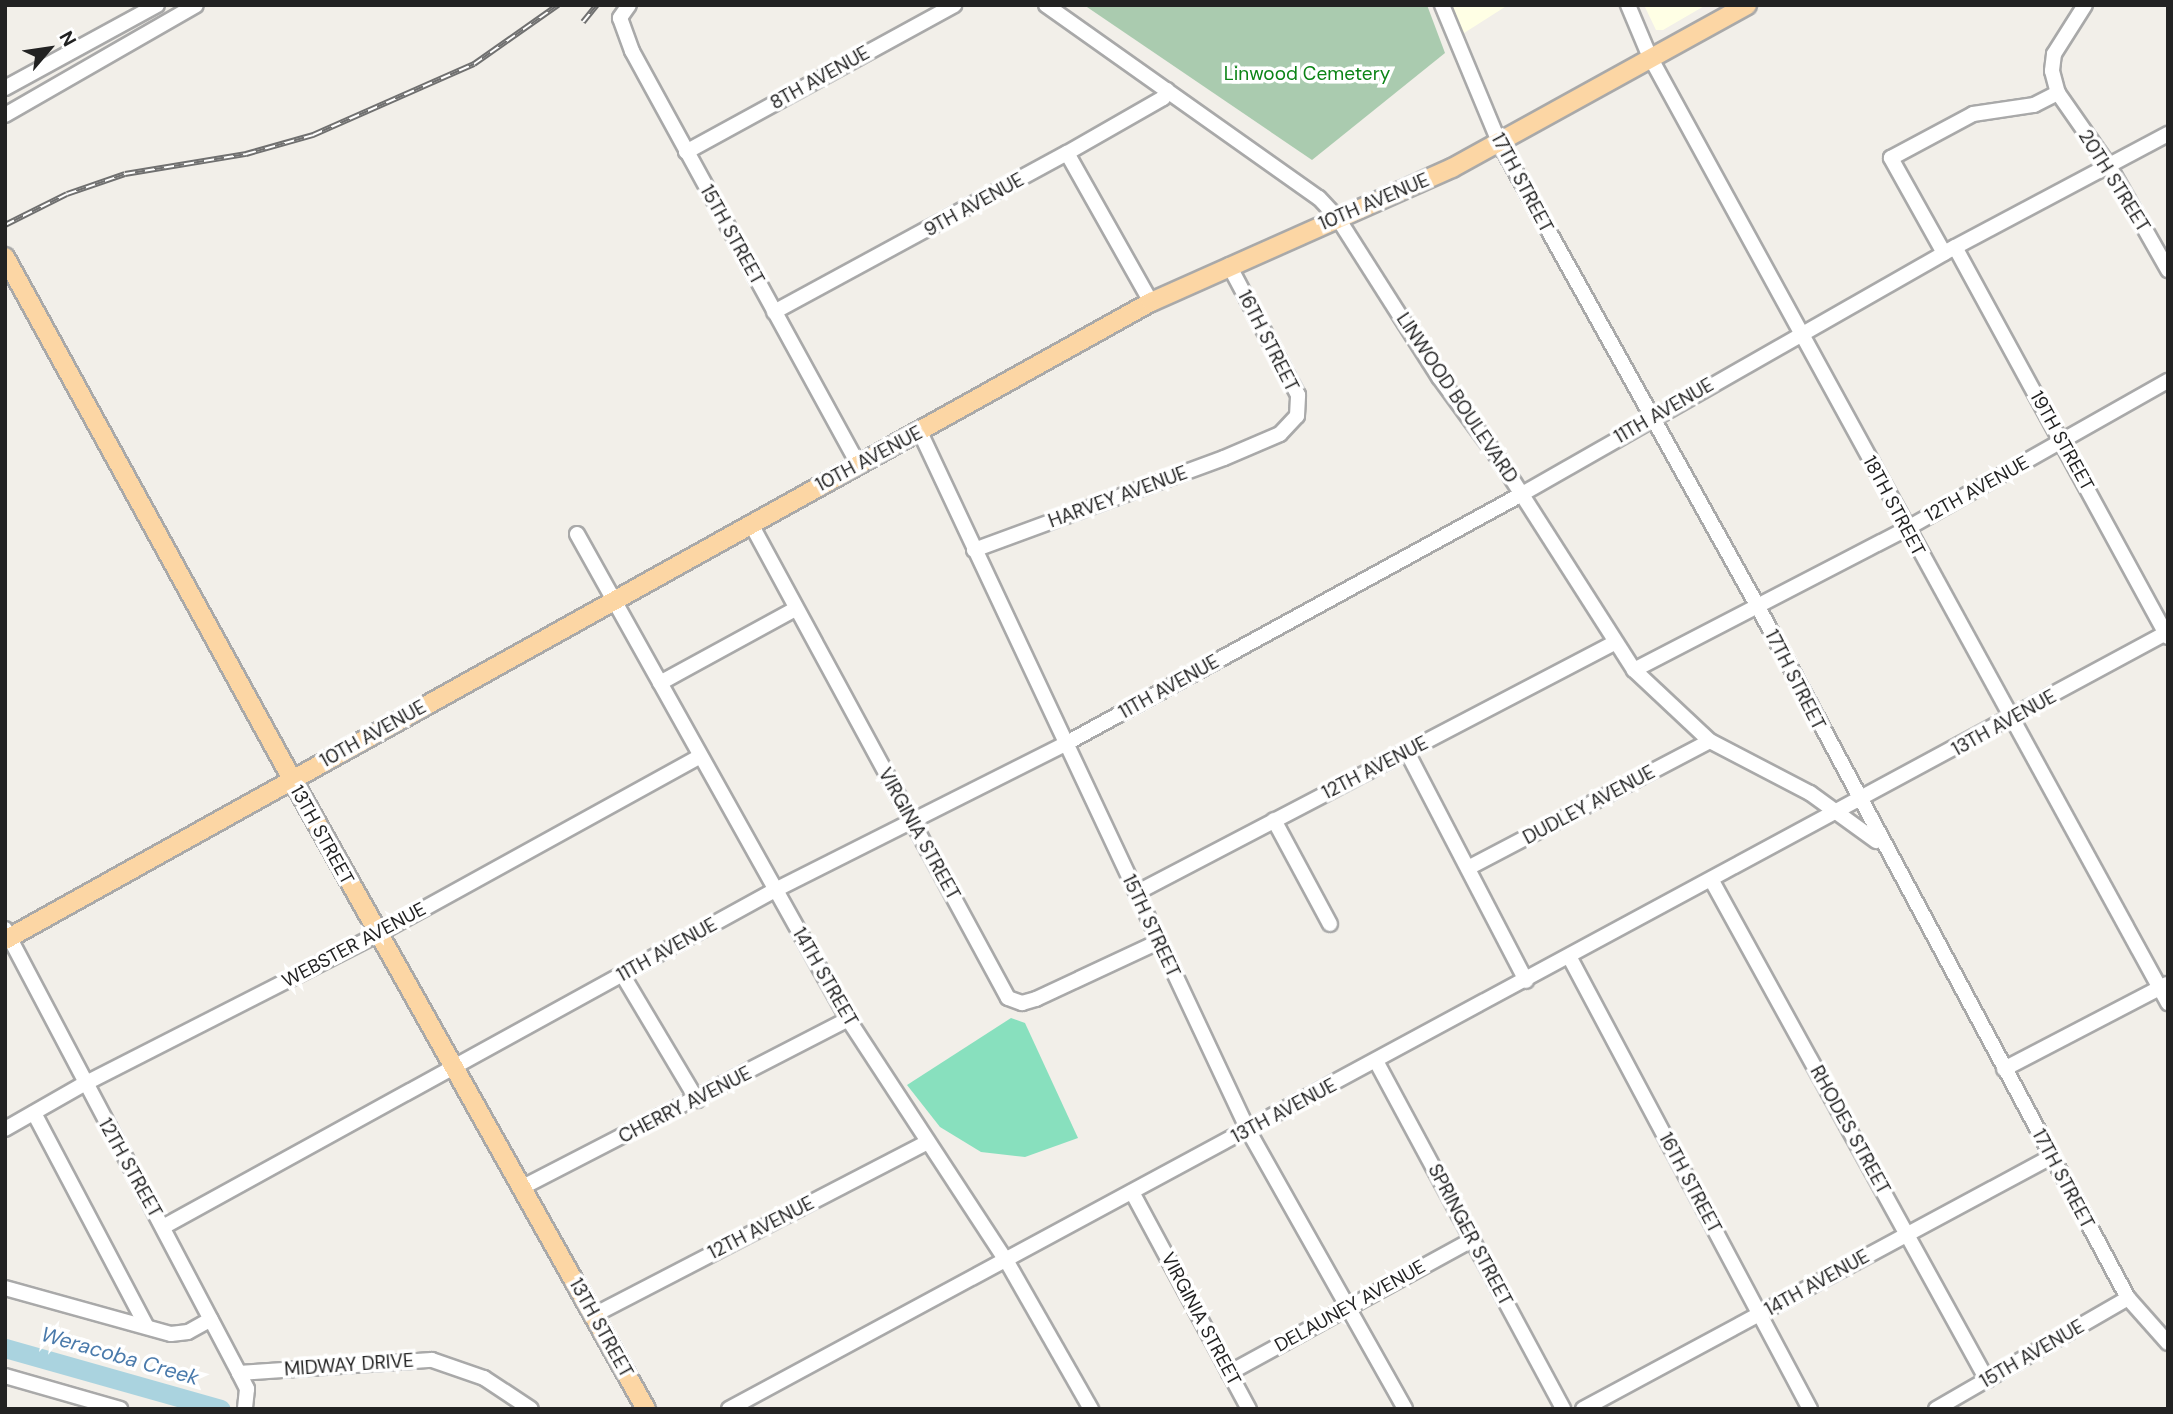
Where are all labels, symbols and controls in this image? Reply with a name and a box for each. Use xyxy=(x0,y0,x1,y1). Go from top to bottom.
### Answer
north arrow xyxy=(14,14,84,84)
text: N xyxy=(54,26,82,51)
street label: 8TH AVENUE xyxy=(766,41,874,115)
park label: Linwood Cemetery xyxy=(1224,63,1390,85)
street label: 20TH STREET xyxy=(2073,126,2155,236)
street label: 17TH STREET xyxy=(1486,129,1558,237)
street label: 9TH AVENUE xyxy=(920,168,1028,242)
street label: 10TH AVENUE xyxy=(1316,169,1432,235)
street label: 15TH STREET xyxy=(695,181,769,289)
street label: 16TH STREET xyxy=(1233,287,1303,395)
street label: LINWOOD BOULEVARD xyxy=(1392,309,1522,487)
street label: 11TH AVENUE xyxy=(1610,373,1718,449)
street label: 19TH STREET xyxy=(2025,387,2099,495)
street label: 10TH AVENUE xyxy=(812,421,926,497)
street label: 12TH AVENUE xyxy=(1921,451,2033,527)
street label: 18TH STREET xyxy=(1858,452,1930,560)
street label: HARVEY AVENUE xyxy=(1045,461,1191,533)
street label: 17TH STREET xyxy=(1760,626,1830,734)
street label: 11TH AVENUE xyxy=(1115,650,1223,724)
street label: 13TH AVENUE xyxy=(1948,685,2060,761)
street label: 10TH AVENUE xyxy=(316,696,430,772)
street label: 12TH AVENUE xyxy=(1318,732,1432,804)
street label: DUDLEY AVENUE xyxy=(1519,761,1659,849)
street label: VIRGINIA STREET xyxy=(873,764,965,904)
street label: 13TH STREET xyxy=(285,781,359,889)
street label: 15TH STREET xyxy=(1117,871,1185,981)
street label: WEBSTER AVENUE xyxy=(278,897,430,993)
street label: 11TH AVENUE xyxy=(613,913,721,987)
street label: 14TH STREET xyxy=(788,924,862,1030)
street label: CHERRY AVENUE xyxy=(615,1062,755,1148)
street label: RHODES STREET xyxy=(1805,1062,1895,1198)
street label: 13TH AVENUE xyxy=(1228,1074,1340,1148)
street label: 12TH STREET xyxy=(93,1114,167,1222)
street label: 17TH STREET xyxy=(2027,1125,2099,1233)
street label: 16TH STREET xyxy=(1654,1129,1726,1237)
street label: SPRINGER STREET xyxy=(1423,1160,1517,1310)
street label: 12TH AVENUE xyxy=(704,1192,818,1264)
street label: 14TH AVENUE xyxy=(1761,1245,1873,1321)
street label: VIRGINIA STREET xyxy=(1156,1249,1246,1389)
street label: DELAUNEY AVENUE xyxy=(1271,1255,1429,1357)
street label: 13TH STREET xyxy=(564,1274,638,1382)
street label: 15TH AVENUE xyxy=(1976,1315,2088,1393)
water label: Weracoba Creek xyxy=(38,1321,202,1391)
street label: MIDWAY DRIVE xyxy=(284,1349,414,1381)

